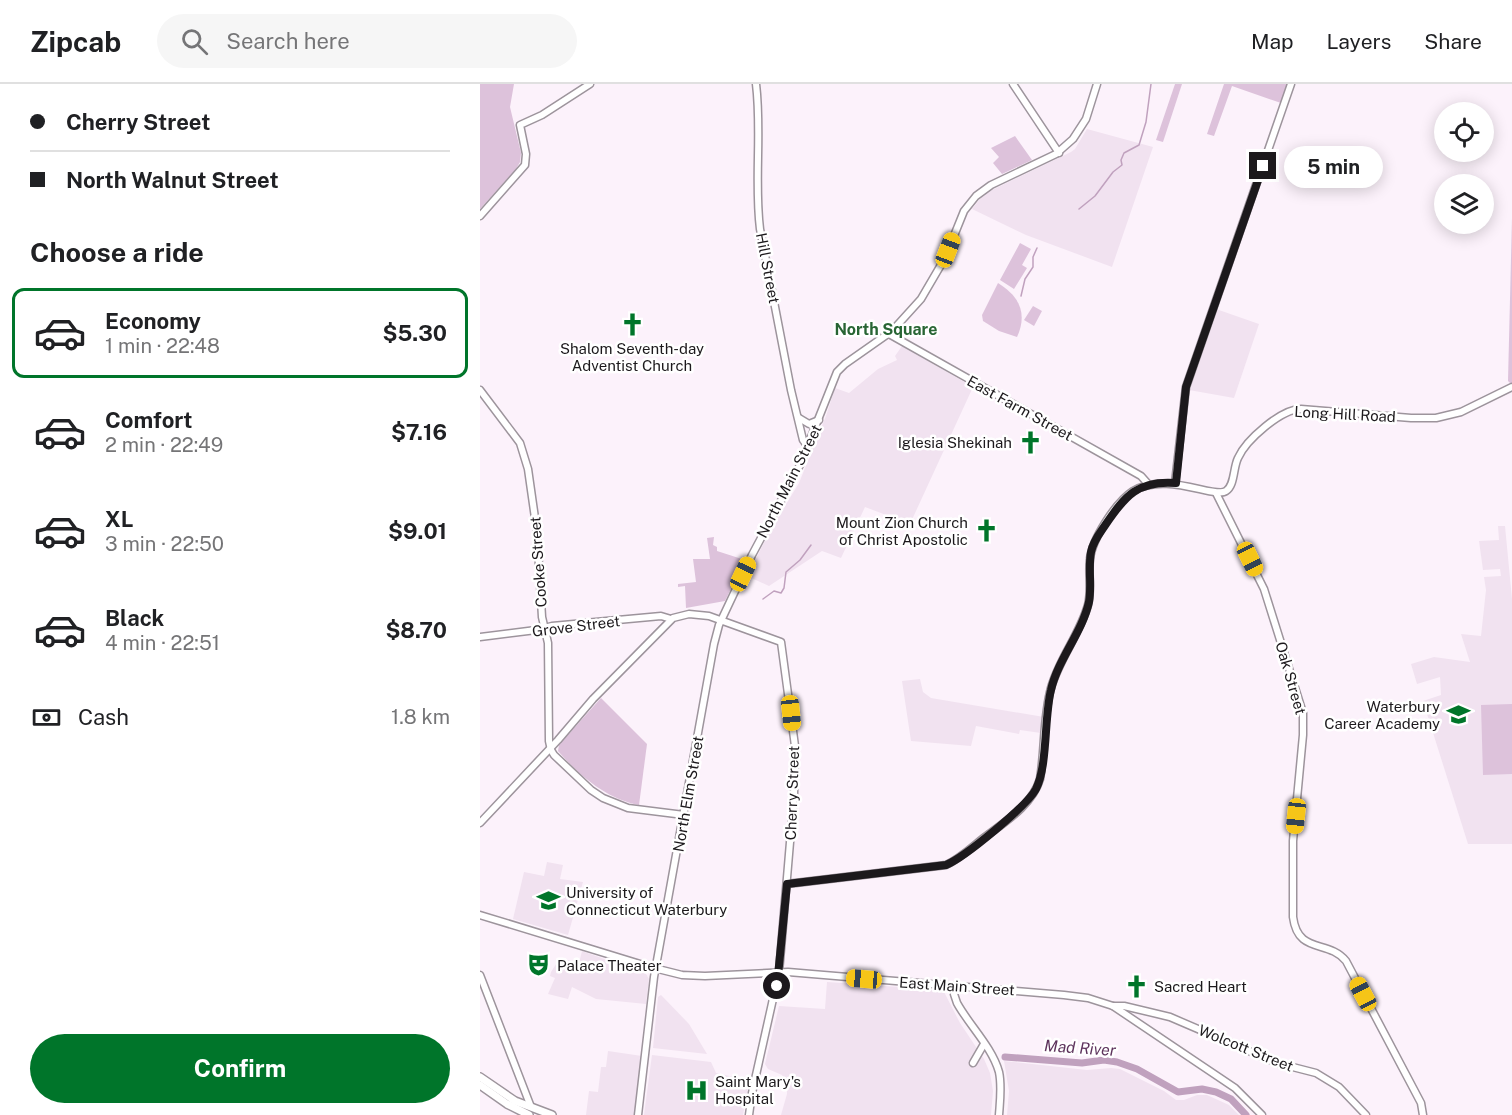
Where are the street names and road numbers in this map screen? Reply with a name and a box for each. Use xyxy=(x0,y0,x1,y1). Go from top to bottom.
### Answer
street label: Hill Street xyxy=(753,231,783,305)
street label: East Farm Street xyxy=(964,372,1076,444)
street label: Long Hill Road xyxy=(1294,403,1396,425)
street label: North Main Street xyxy=(753,421,825,541)
street label: Cooke Street xyxy=(526,516,550,608)
street label: Grove Street xyxy=(531,612,621,640)
street label: Oak Street xyxy=(1272,640,1310,717)
street label: North Elm Street xyxy=(669,735,707,853)
street label: Cherry Street xyxy=(782,745,802,841)
street label: East Main Street xyxy=(899,973,1016,999)
street label: Wolcott Street xyxy=(1196,1021,1296,1075)

